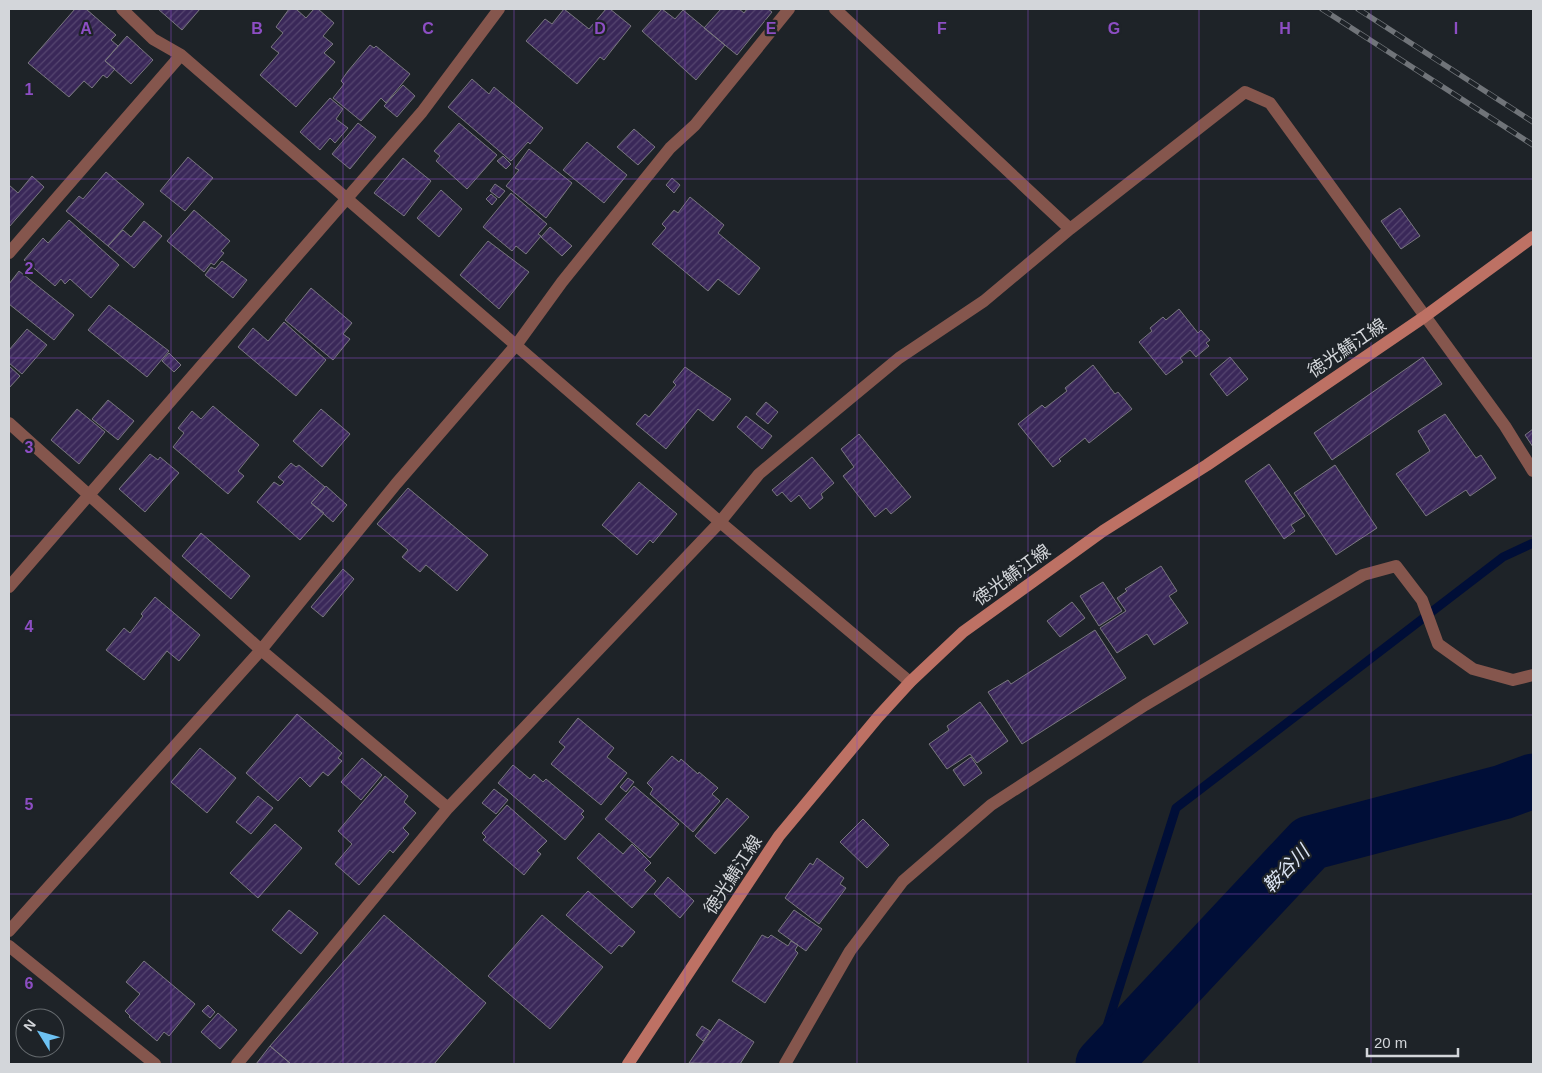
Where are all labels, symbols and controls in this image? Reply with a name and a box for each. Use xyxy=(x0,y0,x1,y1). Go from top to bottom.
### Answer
text: A xyxy=(80,20,92,37)
text: B xyxy=(251,20,263,37)
text: C xyxy=(422,20,434,37)
text: D xyxy=(594,20,606,37)
text: E xyxy=(766,20,777,37)
text: F xyxy=(937,20,947,37)
text: G xyxy=(1108,20,1120,37)
text: H xyxy=(1279,20,1291,37)
text: I xyxy=(1454,20,1458,37)
text: 1 xyxy=(25,81,34,98)
text: 2 xyxy=(25,260,34,277)
street label: 徳光鯖江線 xyxy=(1304,315,1390,381)
text: 3 xyxy=(25,439,34,456)
street label: 徳光鯖江線 xyxy=(970,540,1054,610)
text: 4 xyxy=(25,618,34,635)
text: 5 xyxy=(25,796,34,813)
street label: 徳光鯖江線 xyxy=(700,832,766,918)
water label: 鞍谷川 xyxy=(1259,840,1315,897)
text: 6 xyxy=(25,975,34,992)
north arrow xyxy=(15,1008,65,1058)
text: N xyxy=(20,1016,39,1034)
scale bar xyxy=(1367,1026,1458,1058)
text: 20 m xyxy=(1374,1034,1407,1051)

